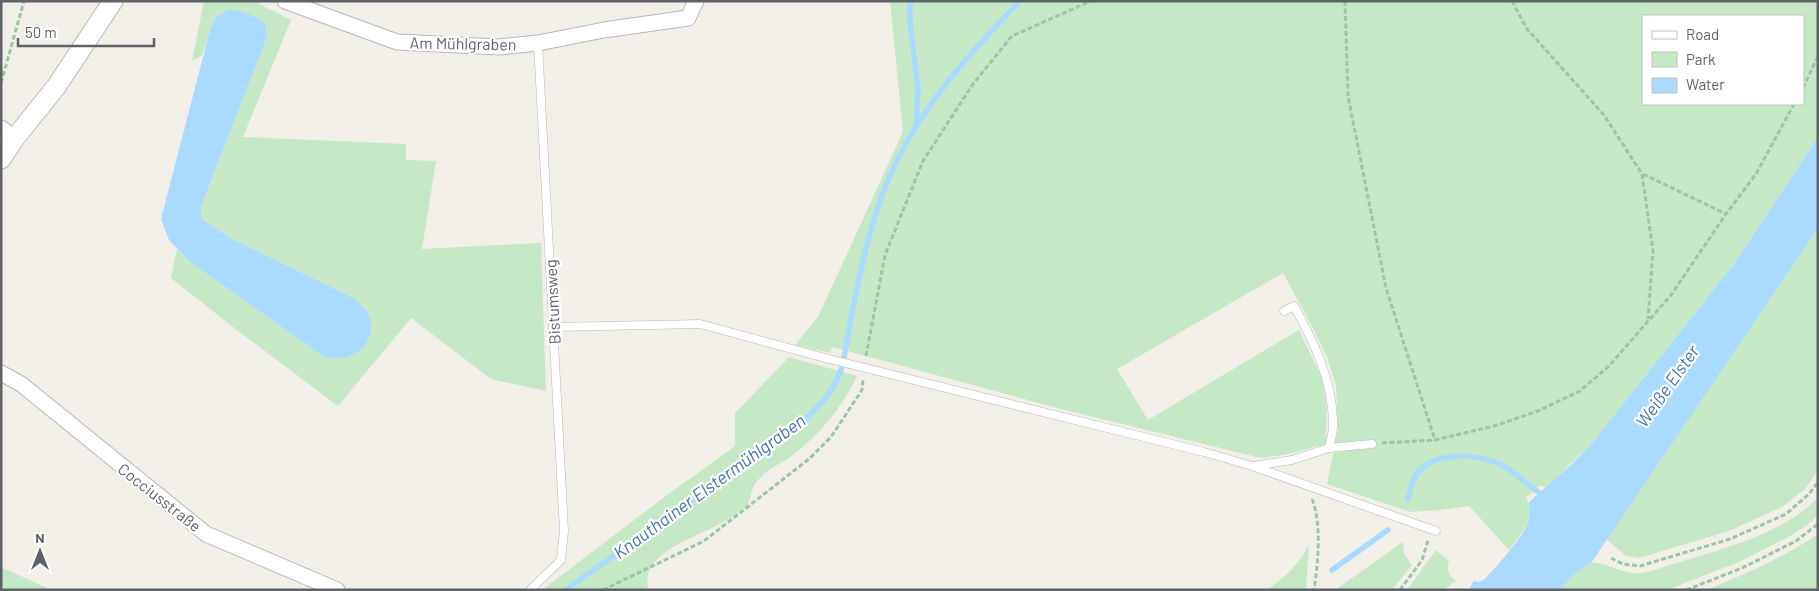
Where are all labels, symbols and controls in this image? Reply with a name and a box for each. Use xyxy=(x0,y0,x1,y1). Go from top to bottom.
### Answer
scale bar xyxy=(18,15,154,47)
legend xyxy=(1642,15,1804,105)
text: 50 m xyxy=(25,23,57,41)
text: Road xyxy=(1686,25,1719,43)
street label: Am Mühlgraben xyxy=(409,33,517,53)
text: Park xyxy=(1686,50,1716,68)
text: Water xyxy=(1686,75,1725,93)
street label: Bistumsweg xyxy=(540,259,564,345)
water label: Weiße Elster xyxy=(1631,340,1704,431)
water label: Knauthainer Elstermühlgraben xyxy=(609,409,809,563)
street label: Cocciusstraße xyxy=(115,459,205,535)
north arrow xyxy=(15,526,65,576)
text: N xyxy=(35,529,45,546)

